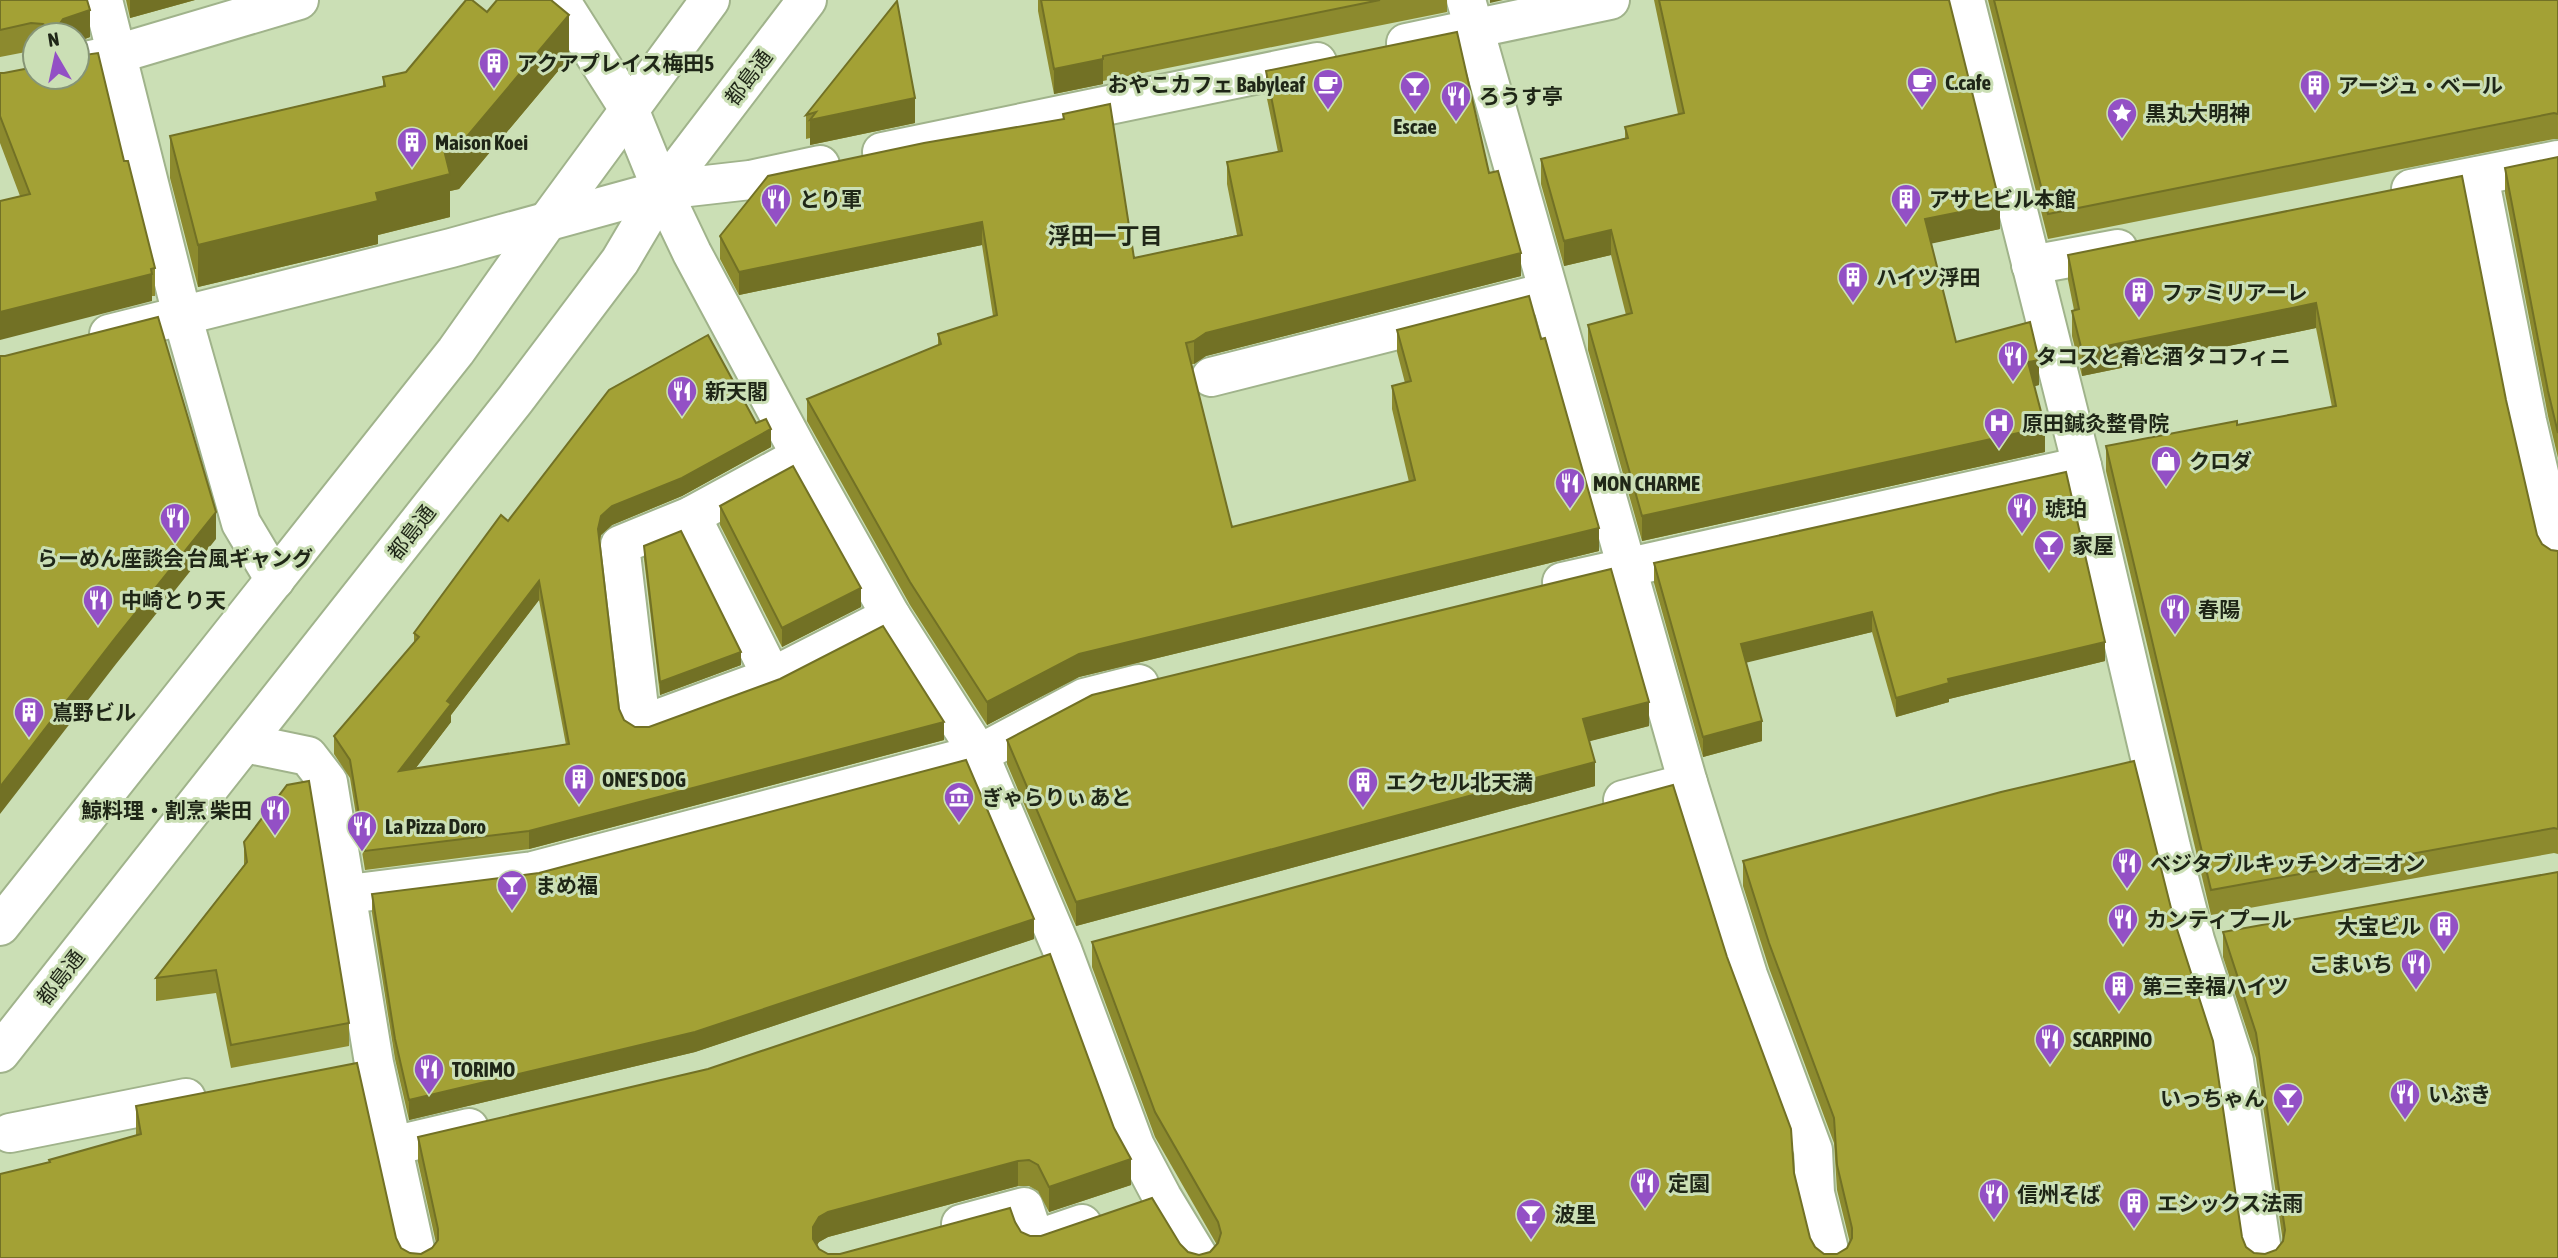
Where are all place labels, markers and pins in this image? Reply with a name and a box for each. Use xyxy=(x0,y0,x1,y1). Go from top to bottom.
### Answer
building icon: アクアプレイス梅田5 xyxy=(477,46,511,90)
place label: アクアプレイス梅田5 xyxy=(517,51,714,75)
cafe icon: C.cafe xyxy=(1905,65,1939,109)
cafe icon: おやこカフェ Babyleaf xyxy=(1311,67,1345,111)
building icon: アージュ・ベール xyxy=(2298,68,2332,112)
bar icon: Escae xyxy=(1398,69,1432,113)
place label: C.cafe xyxy=(1945,70,1991,94)
place label: おやこカフェ Babyleaf xyxy=(1108,72,1305,96)
place label: アージュ・ベール xyxy=(2338,73,2503,97)
restaurant icon: ろうす亭 xyxy=(1439,79,1473,123)
place label: ろうす亭 xyxy=(1479,84,1563,108)
place icon: 黒丸大明神 xyxy=(2105,96,2139,140)
place label: 黒丸大明神 xyxy=(2145,101,2250,125)
place label: Escae xyxy=(1393,114,1437,138)
building icon: Maison Koei xyxy=(395,125,429,169)
place label: Maison Koei xyxy=(435,130,528,154)
restaurant icon: とり軍 xyxy=(759,182,793,226)
building icon: アサヒビル本館 xyxy=(1889,182,1923,226)
place label: とり軍 xyxy=(799,187,862,211)
place label: アサヒビル本館 xyxy=(1929,187,2076,211)
building icon: ハイツ浮田 xyxy=(1836,260,1870,304)
place label: ハイツ浮田 xyxy=(1876,265,1981,289)
building icon: ファミリアーレ xyxy=(2122,275,2156,319)
place label: ファミリアーレ xyxy=(2162,280,2308,304)
restaurant icon: タコスと肴と酒 タコフィニ xyxy=(1996,339,2030,383)
place label: タコスと肴と酒 タコフィニ xyxy=(2036,344,2290,368)
restaurant icon: 新天閣 xyxy=(665,374,699,418)
place label: 新天閣 xyxy=(705,379,768,403)
hospital icon: 原田鍼灸整骨院 xyxy=(1982,406,2016,450)
place label: 原田鍼灸整骨院 xyxy=(2022,411,2169,435)
shop icon: クロダ xyxy=(2149,444,2183,488)
place label: クロダ xyxy=(2189,449,2252,473)
restaurant icon: MON CHARME xyxy=(1553,466,1587,510)
place label: MON CHARME xyxy=(1593,471,1700,495)
restaurant icon: 琥珀 xyxy=(2005,491,2039,535)
place label: 琥珀 xyxy=(2045,496,2087,520)
restaurant icon: らーめん座談会 台風ギャング xyxy=(158,501,192,545)
bar icon: 家屋 xyxy=(2032,528,2066,572)
place label: 家屋 xyxy=(2072,533,2114,557)
place label: らーめん座談会 台風ギャング xyxy=(37,546,313,570)
restaurant icon: 中崎とり天 xyxy=(81,583,115,627)
place label: 中崎とり天 xyxy=(121,588,226,612)
restaurant icon: 春陽 xyxy=(2158,592,2192,636)
place label: 春陽 xyxy=(2198,597,2240,621)
building icon: 嶌野ビル xyxy=(12,695,46,739)
place label: 嶌野ビル xyxy=(52,700,136,724)
building icon: ONE'S DOG xyxy=(562,762,596,806)
building icon: エクセル北天満 xyxy=(1346,765,1380,809)
place label: ONE'S DOG xyxy=(602,767,686,791)
place label: エクセル北天満 xyxy=(1386,770,1533,794)
museum icon: ぎゃらりぃ あと xyxy=(942,780,976,824)
place label: ぎゃらりぃ あと xyxy=(982,785,1131,809)
restaurant icon: 鯨料理・割烹 柴田 xyxy=(258,793,292,837)
place label: 鯨料理・割烹 柴田 xyxy=(81,798,252,822)
restaurant icon: La Pizza Doro xyxy=(345,809,379,853)
place label: La Pizza Doro xyxy=(385,814,486,838)
restaurant icon: ベジタブルキッチン オニオン xyxy=(2110,846,2144,890)
place label: ベジタブルキッチン オニオン xyxy=(2150,851,2425,875)
bar icon: まめ福 xyxy=(495,868,529,912)
place label: まめ福 xyxy=(535,873,598,897)
restaurant icon: カンティプール xyxy=(2106,902,2140,946)
place label: カンティプール xyxy=(2146,907,2292,931)
building icon: 大宝ビル xyxy=(2427,909,2461,953)
place label: 大宝ビル xyxy=(2337,914,2421,938)
restaurant icon: こまいち xyxy=(2399,947,2433,991)
place label: こまいち xyxy=(2309,952,2393,976)
building icon: 第三幸福ハイツ xyxy=(2102,969,2136,1013)
place label: 第三幸福ハイツ xyxy=(2142,974,2289,998)
restaurant icon: SCARPINO xyxy=(2033,1022,2067,1066)
place label: SCARPINO xyxy=(2073,1027,2152,1051)
restaurant icon: TORIMO xyxy=(412,1052,446,1096)
place label: TORIMO xyxy=(452,1057,515,1081)
restaurant icon: いぶき xyxy=(2388,1077,2422,1121)
bar icon: いっちゃん xyxy=(2271,1081,2305,1125)
place label: いぶき xyxy=(2428,1082,2491,1106)
place label: いっちゃん xyxy=(2160,1086,2265,1110)
restaurant icon: 定園 xyxy=(1628,1166,1662,1210)
place label: 定園 xyxy=(1668,1171,1710,1195)
restaurant icon: 信州そば xyxy=(1977,1177,2011,1221)
place label: 信州そば xyxy=(2017,1182,2101,1206)
building icon: エシックス法雨 xyxy=(2117,1186,2151,1230)
place label: エシックス法雨 xyxy=(2157,1191,2303,1215)
bar icon: 波里 xyxy=(1514,1197,1548,1241)
place label: 波里 xyxy=(1554,1202,1596,1226)

